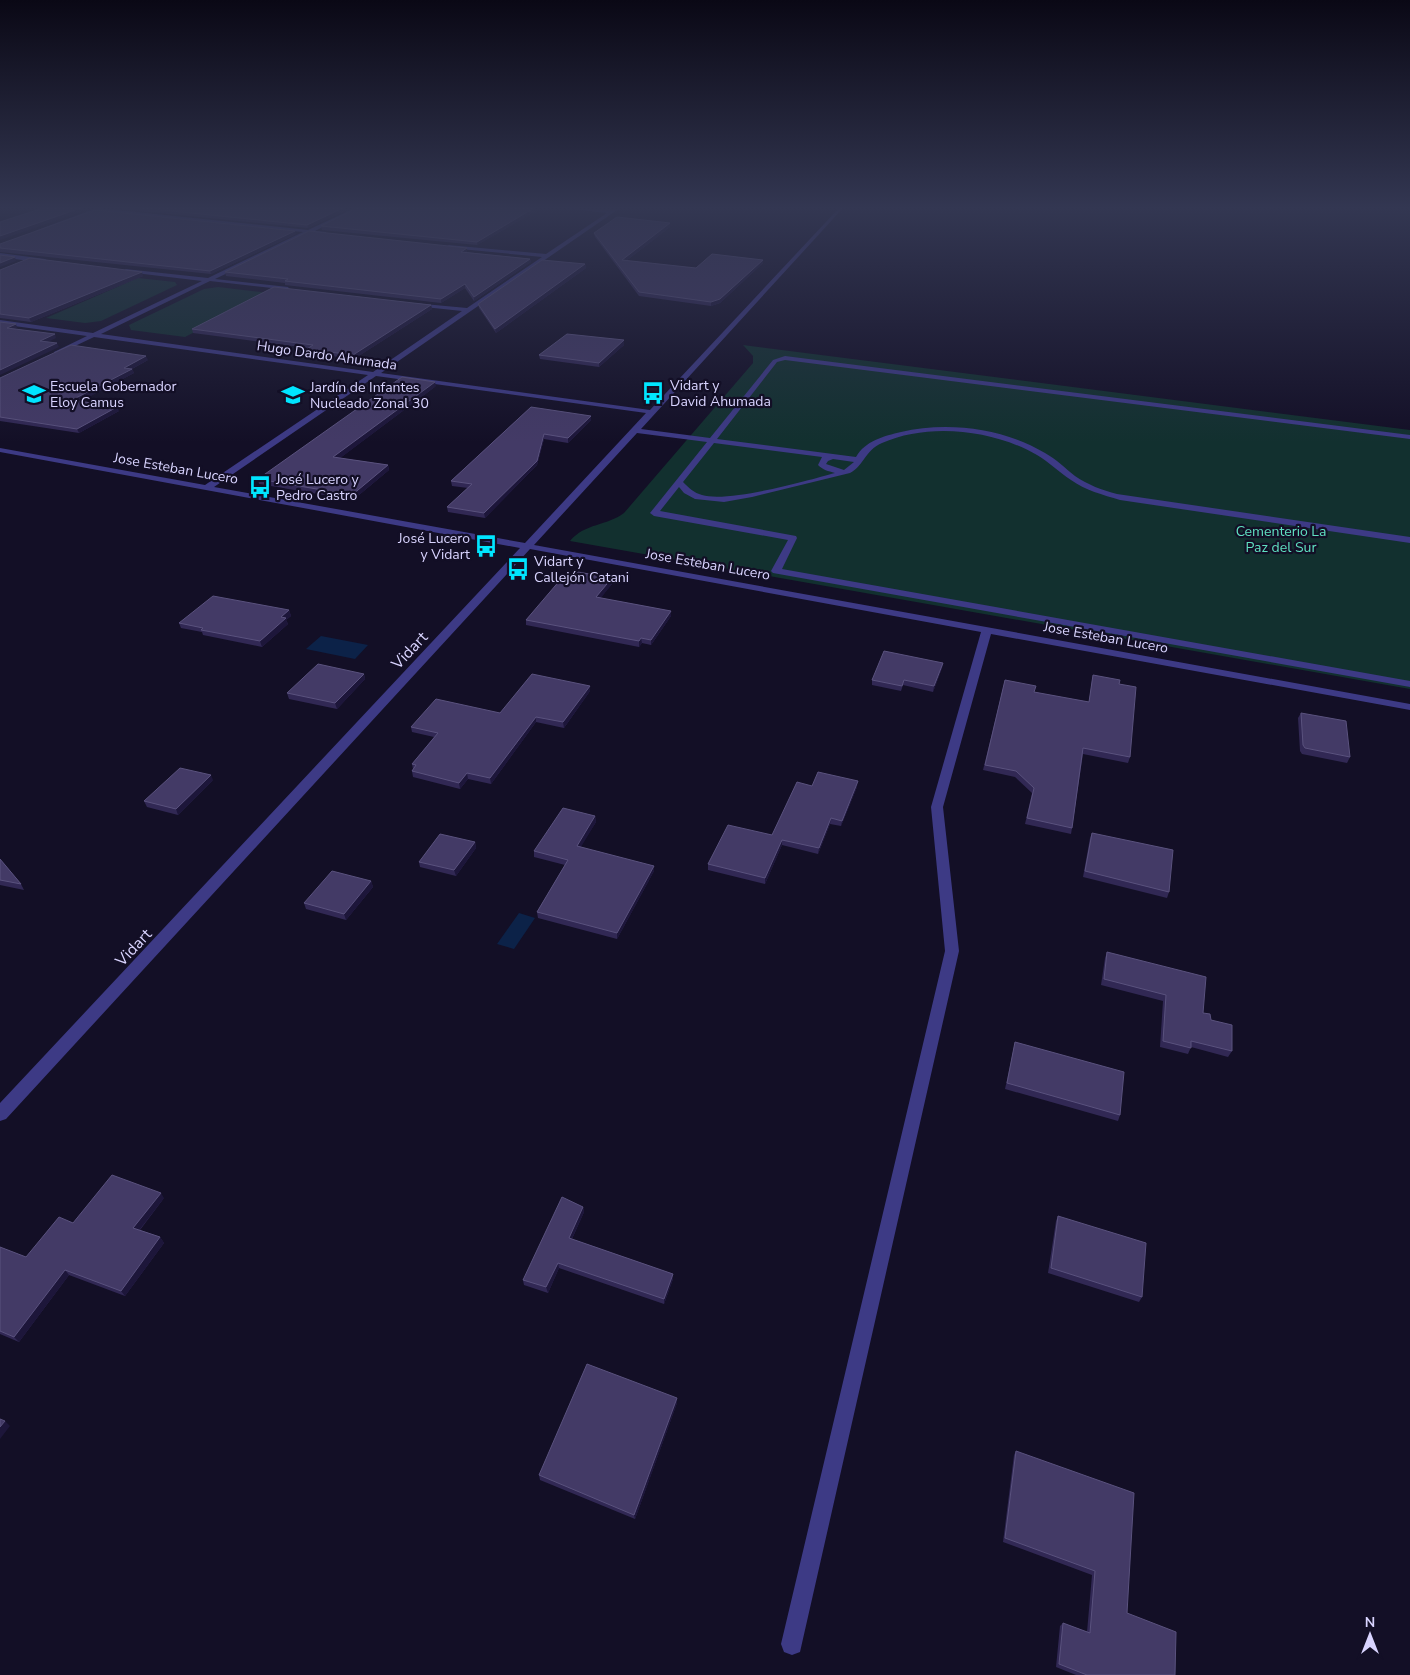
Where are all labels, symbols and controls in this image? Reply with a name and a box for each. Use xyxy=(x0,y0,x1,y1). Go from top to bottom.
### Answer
street label: Hugo Dardo Ahumada xyxy=(256,336,398,375)
place label: Vidart y David Ahumada xyxy=(669,376,771,411)
place label: Escuela Gobernador Eloy Camus xyxy=(50,377,177,412)
place label: Jardín de Infantes Nucleado Zonal 30 xyxy=(309,378,429,413)
bus stop icon: Vidart y David Ahumada xyxy=(640,380,666,406)
school or university icon: Escuela Gobernador Eloy Camus xyxy=(21,381,47,407)
school or university icon: Jardín de Infantes Nucleado Zonal 30 xyxy=(280,382,306,408)
street label: Jose Esteban Lucero xyxy=(111,448,240,489)
place label: José Lucero y Pedro Castro xyxy=(275,470,360,505)
bus stop icon: José Lucero y Pedro Castro xyxy=(247,474,273,500)
park label: Cementerio La Paz del Sur xyxy=(1236,522,1326,557)
place label: José Lucero y Vidart xyxy=(397,529,470,564)
bus stop icon: José Lucero y Vidart xyxy=(473,533,499,559)
street label: Jose Esteban Lucero xyxy=(643,544,772,585)
place label: Vidart y Callejón Catani xyxy=(533,552,629,587)
bus stop icon: Vidart y Callejón Catani xyxy=(505,556,531,582)
street label: Jose Esteban Lucero xyxy=(1041,617,1170,658)
street label: Vidart xyxy=(386,627,433,675)
street label: Vidart xyxy=(110,924,157,972)
north arrow xyxy=(1345,1610,1395,1660)
text: N xyxy=(1365,1613,1375,1632)

